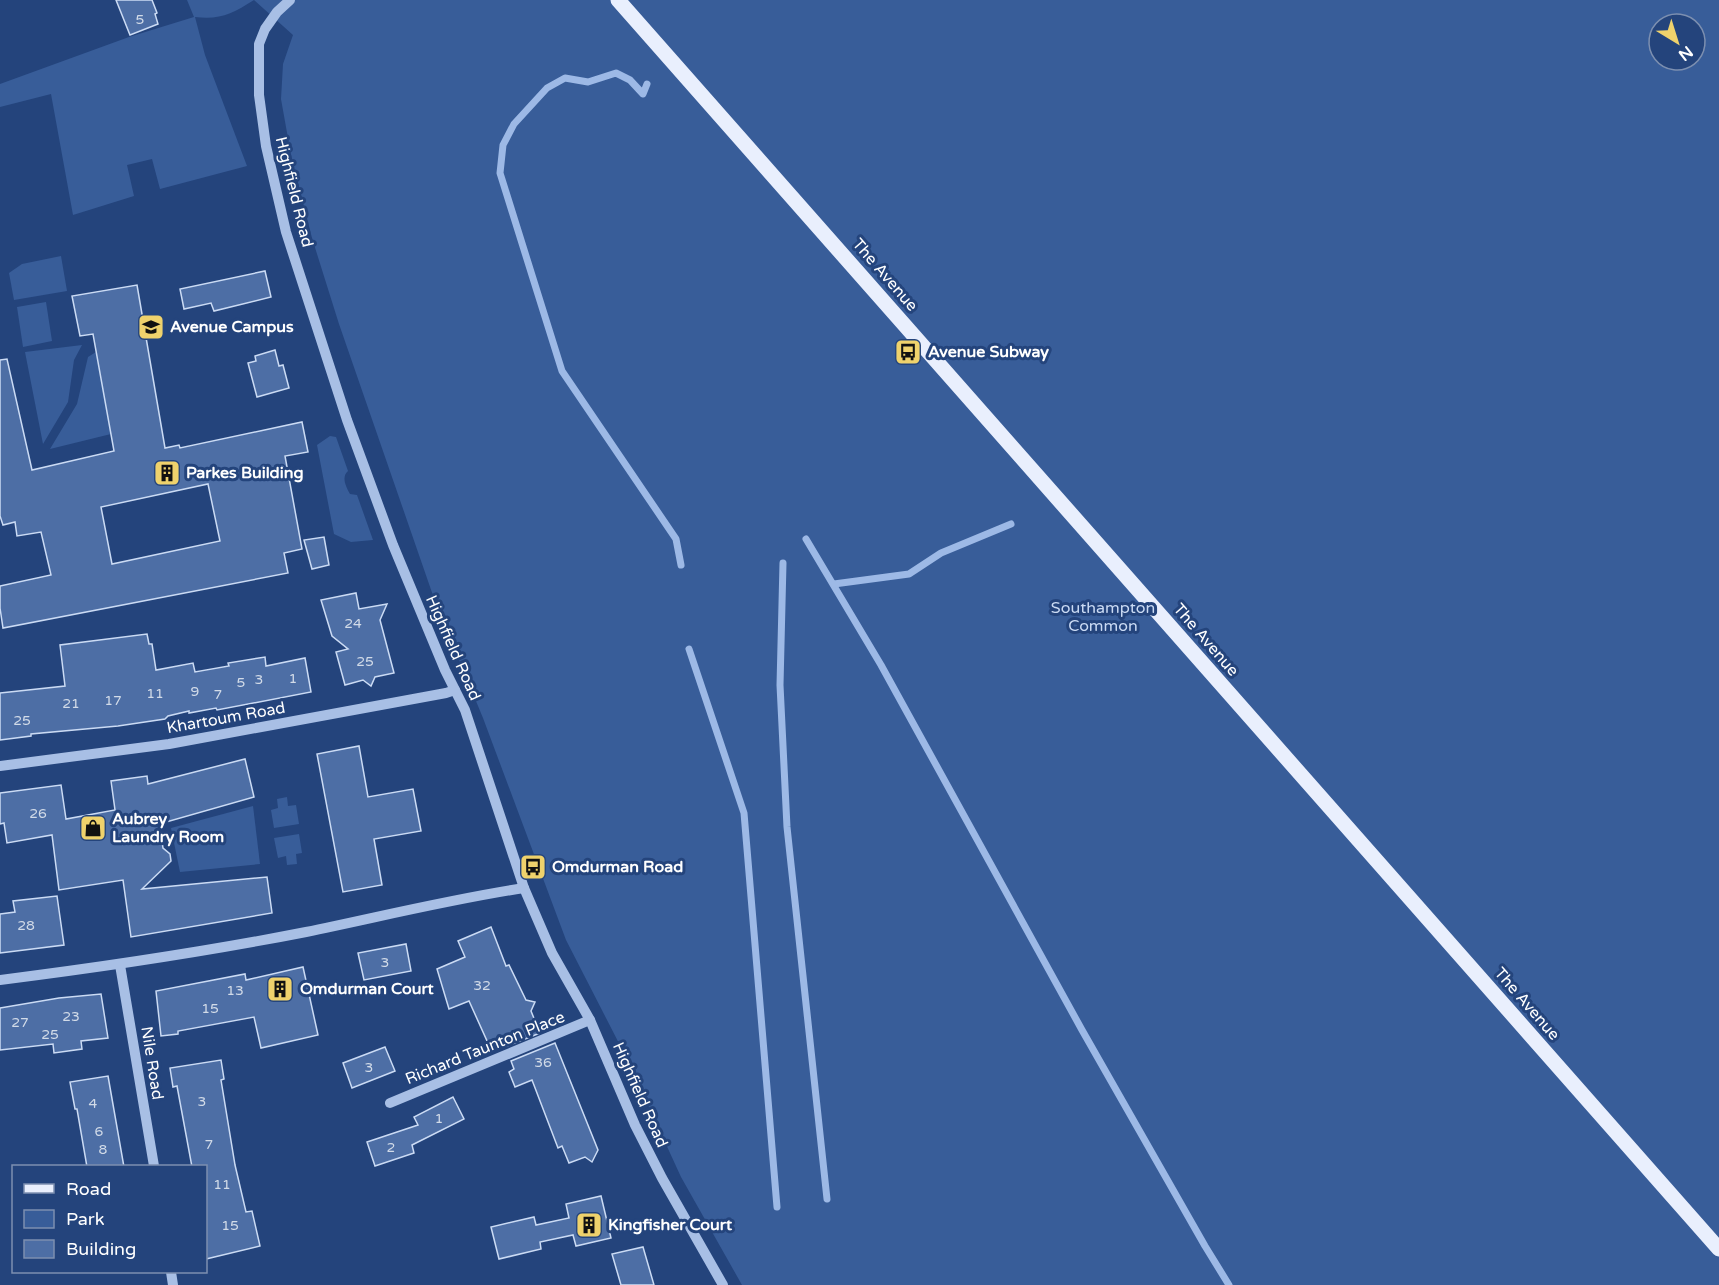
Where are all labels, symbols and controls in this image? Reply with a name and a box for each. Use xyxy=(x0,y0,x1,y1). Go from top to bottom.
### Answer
house number: 5 xyxy=(136,11,144,28)
north arrow xyxy=(1647,12,1707,72)
text: N xyxy=(1674,41,1697,65)
street label: Highfield Road xyxy=(271,135,317,249)
street label: The Avenue xyxy=(848,235,922,315)
school or university icon: Avenue Campus xyxy=(136,312,166,342)
place label: Avenue Campus xyxy=(170,317,294,337)
bus stop icon: Avenue Subway xyxy=(893,337,923,367)
place label: Avenue Subway xyxy=(928,342,1049,362)
building icon: Parkes Building xyxy=(152,458,182,488)
place label: Parkes Building xyxy=(186,463,304,483)
street label: Highfield Road xyxy=(421,592,485,704)
park label: Southampton Common xyxy=(1051,598,1155,636)
street label: The Avenue xyxy=(1169,600,1243,680)
house number: 24 xyxy=(344,615,362,632)
house number: 25 xyxy=(356,653,374,670)
house number: 1 xyxy=(289,670,297,687)
house number: 3 xyxy=(255,671,263,688)
house number: 5 xyxy=(237,674,245,691)
house number: 9 xyxy=(191,683,199,700)
house number: 11 xyxy=(146,685,164,702)
house number: 7 xyxy=(214,686,222,703)
house number: 17 xyxy=(104,692,122,709)
house number: 21 xyxy=(62,695,80,712)
street label: Khartoum Road xyxy=(165,698,287,738)
house number: 25 xyxy=(13,712,31,729)
house number: 26 xyxy=(29,805,47,822)
place label: Aubrey Laundry Room xyxy=(112,809,224,847)
shop icon: Aubrey Laundry Room xyxy=(78,813,108,843)
bus stop icon: Omdurman Road xyxy=(518,852,548,882)
place label: Omdurman Road xyxy=(552,857,683,877)
house number: 28 xyxy=(17,917,35,934)
house number: 3 xyxy=(381,954,389,971)
street label: The Avenue xyxy=(1490,964,1564,1044)
building icon: Omdurman Court xyxy=(265,974,295,1004)
house number: 32 xyxy=(473,977,491,994)
place label: Omdurman Court xyxy=(300,979,435,999)
house number: 13 xyxy=(226,982,244,999)
house number: 15 xyxy=(201,1000,219,1017)
street label: Richard Taunton Place xyxy=(402,1007,568,1089)
house number: 23 xyxy=(62,1008,80,1025)
house number: 27 xyxy=(11,1014,29,1031)
street label: Nile Road xyxy=(136,1025,168,1101)
house number: 25 xyxy=(41,1026,59,1043)
street label: Highfield Road xyxy=(608,1039,672,1151)
house number: 36 xyxy=(534,1054,552,1071)
house number: 3 xyxy=(365,1059,373,1076)
house number: 3 xyxy=(198,1093,206,1110)
house number: 4 xyxy=(89,1095,98,1112)
house number: 1 xyxy=(435,1110,443,1127)
house number: 6 xyxy=(95,1123,104,1140)
house number: 7 xyxy=(205,1136,213,1153)
house number: 2 xyxy=(387,1139,395,1156)
house number: 8 xyxy=(99,1141,108,1158)
legend xyxy=(12,1165,207,1273)
house number: 11 xyxy=(213,1176,231,1193)
text: Road xyxy=(66,1178,111,1200)
text: Park xyxy=(66,1208,105,1230)
building icon: Kingfisher Court xyxy=(574,1210,604,1240)
place label: Kingfisher Court xyxy=(608,1215,733,1235)
house number: 15 xyxy=(221,1217,239,1234)
text: Building xyxy=(66,1238,136,1260)

